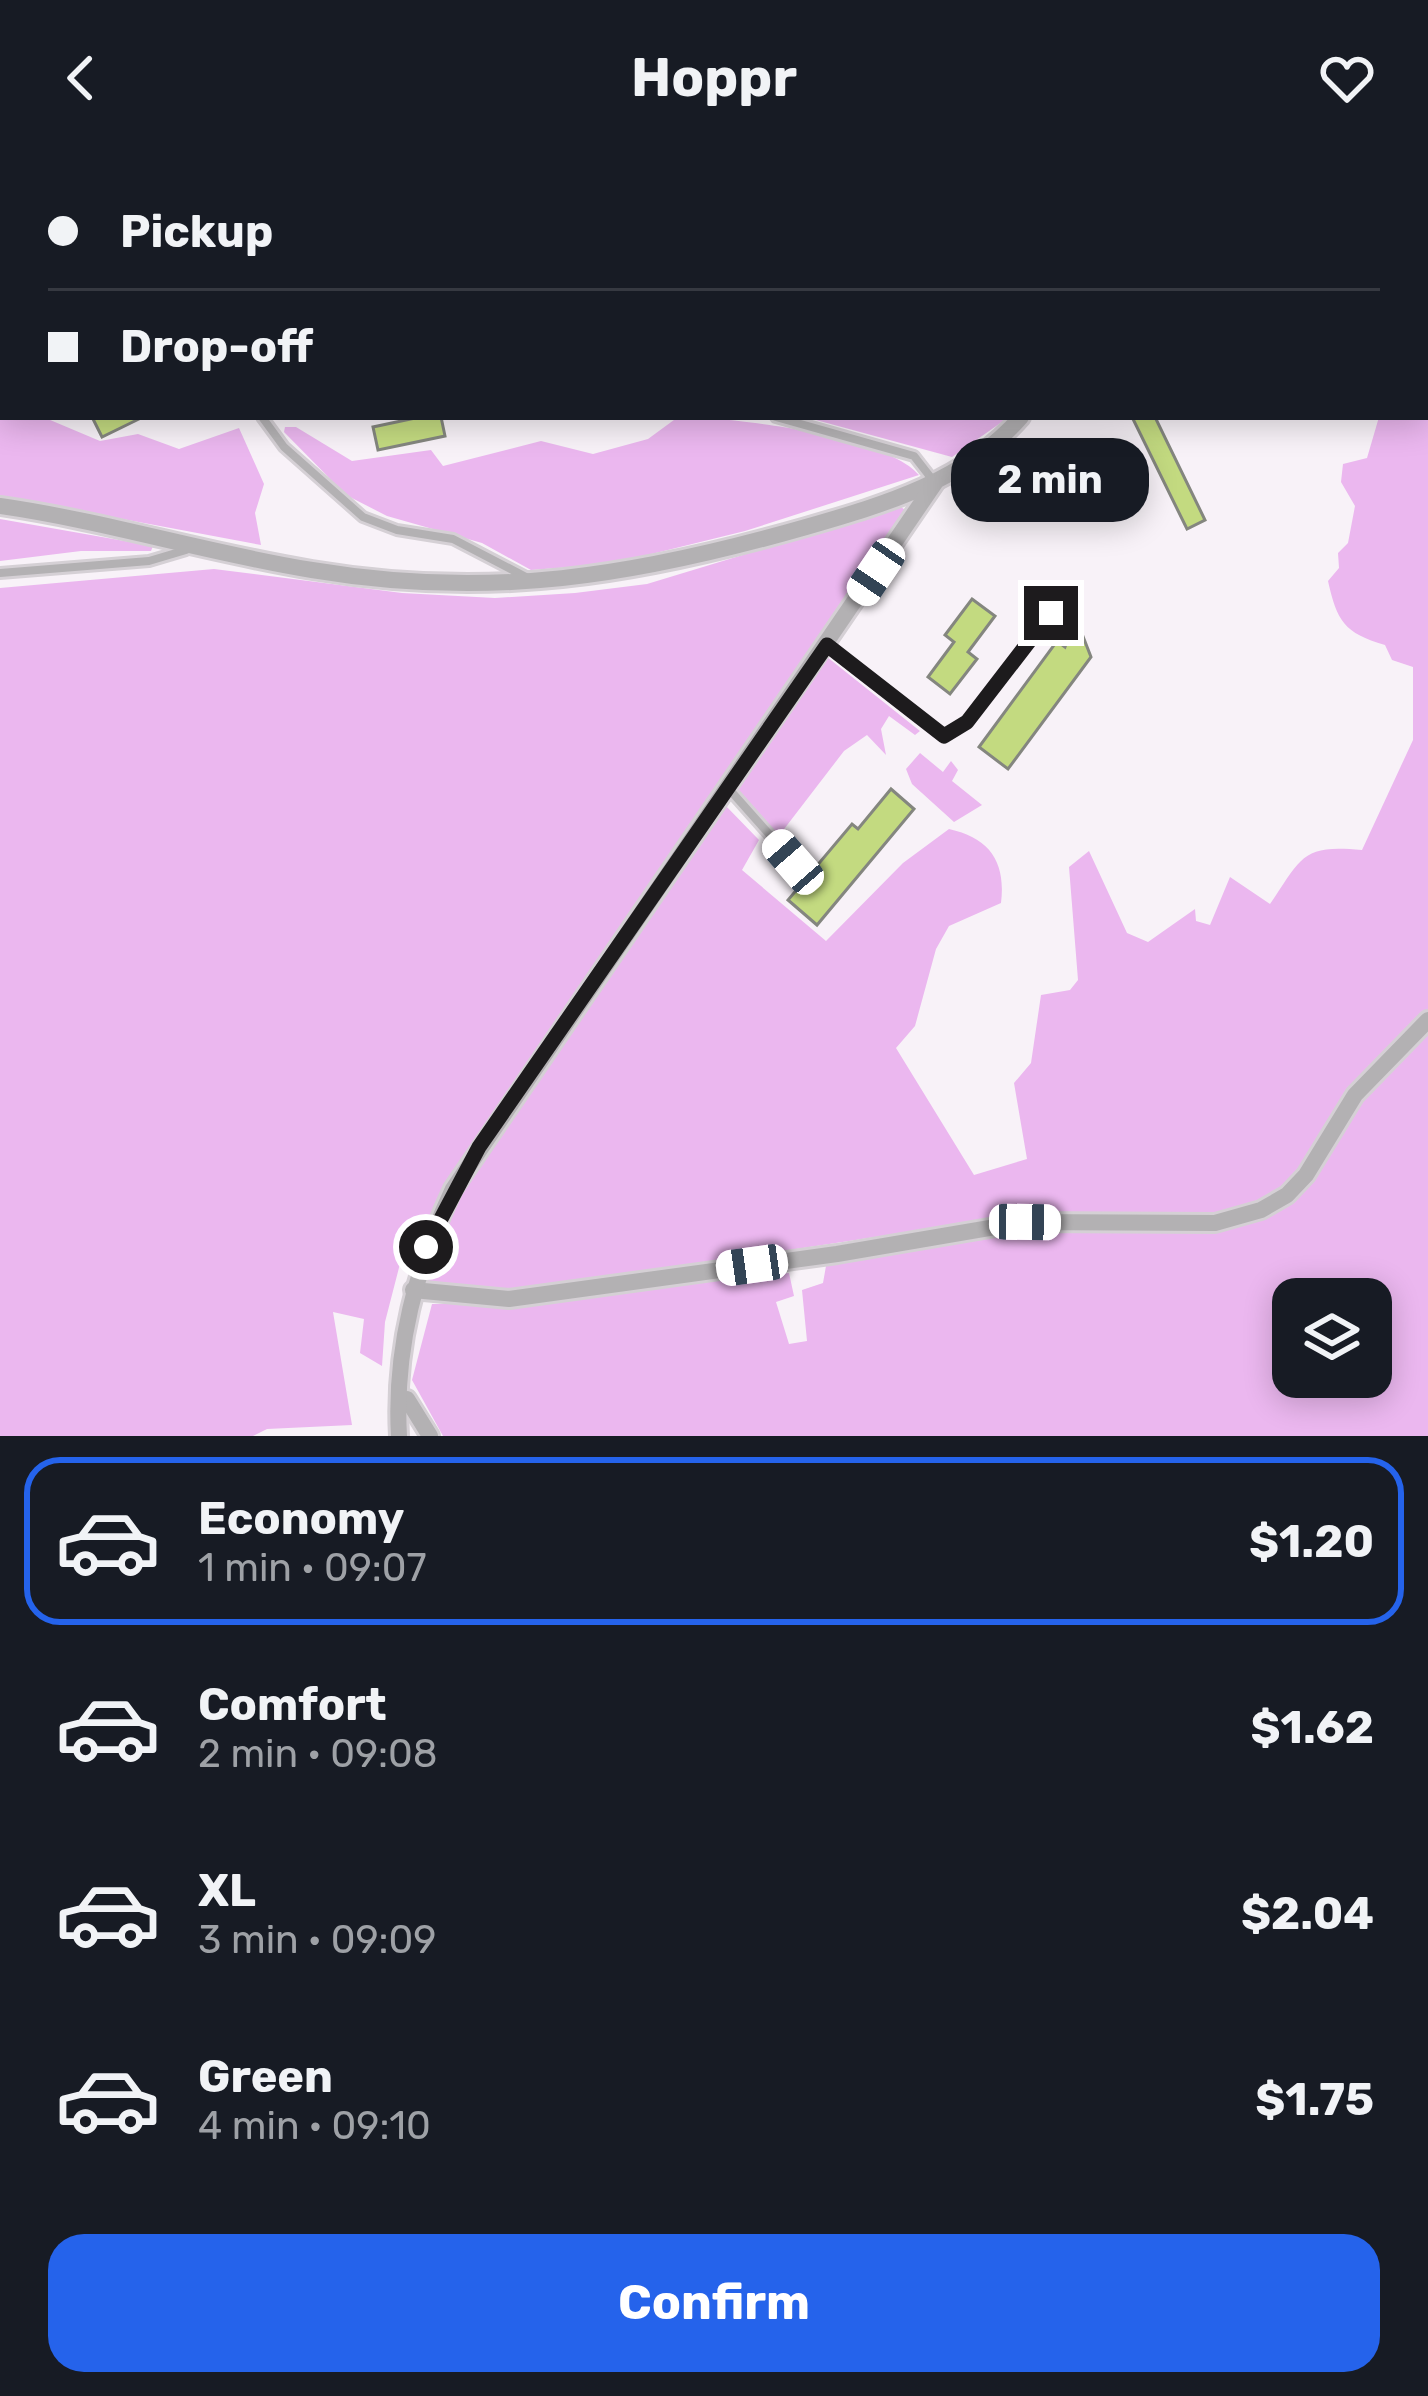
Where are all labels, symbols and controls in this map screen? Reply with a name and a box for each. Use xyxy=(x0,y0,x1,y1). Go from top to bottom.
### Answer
icon: back xyxy=(48,45,114,111)
icon: heart xyxy=(1314,45,1380,111)
text: Hoppr xyxy=(631,46,797,110)
text: Pickup xyxy=(120,205,273,258)
text: Drop-off xyxy=(120,320,313,373)
callout: 2 min xyxy=(952,439,1150,523)
text: 2 min xyxy=(997,457,1103,503)
car xyxy=(841,532,911,612)
route end xyxy=(1024,586,1078,640)
car xyxy=(756,823,830,901)
car xyxy=(989,1203,1061,1241)
route start xyxy=(399,1220,453,1274)
car xyxy=(714,1242,790,1288)
map controls xyxy=(1272,1278,1392,1398)
button: layers xyxy=(1272,1278,1392,1398)
icon: car xyxy=(54,1487,162,1595)
text: Economy xyxy=(198,1492,404,1545)
text: $1.20 xyxy=(1249,1515,1374,1568)
text: 1 min · 09:07 xyxy=(198,1545,427,1591)
icon: car xyxy=(54,1673,162,1781)
text: Comfort xyxy=(198,1678,387,1731)
text: $1.62 xyxy=(1250,1701,1374,1754)
text: 2 min · 09:08 xyxy=(198,1731,438,1777)
icon: car xyxy=(54,1859,162,1967)
text: XL xyxy=(198,1864,256,1917)
text: $2.04 xyxy=(1241,1887,1374,1940)
text: 3 min · 09:09 xyxy=(198,1917,437,1963)
icon: car xyxy=(54,2045,162,2153)
text: Green xyxy=(198,2050,333,2103)
text: $1.75 xyxy=(1255,2073,1374,2126)
text: 4 min · 09:10 xyxy=(198,2103,431,2149)
button: Confirm xyxy=(48,2234,1380,2372)

